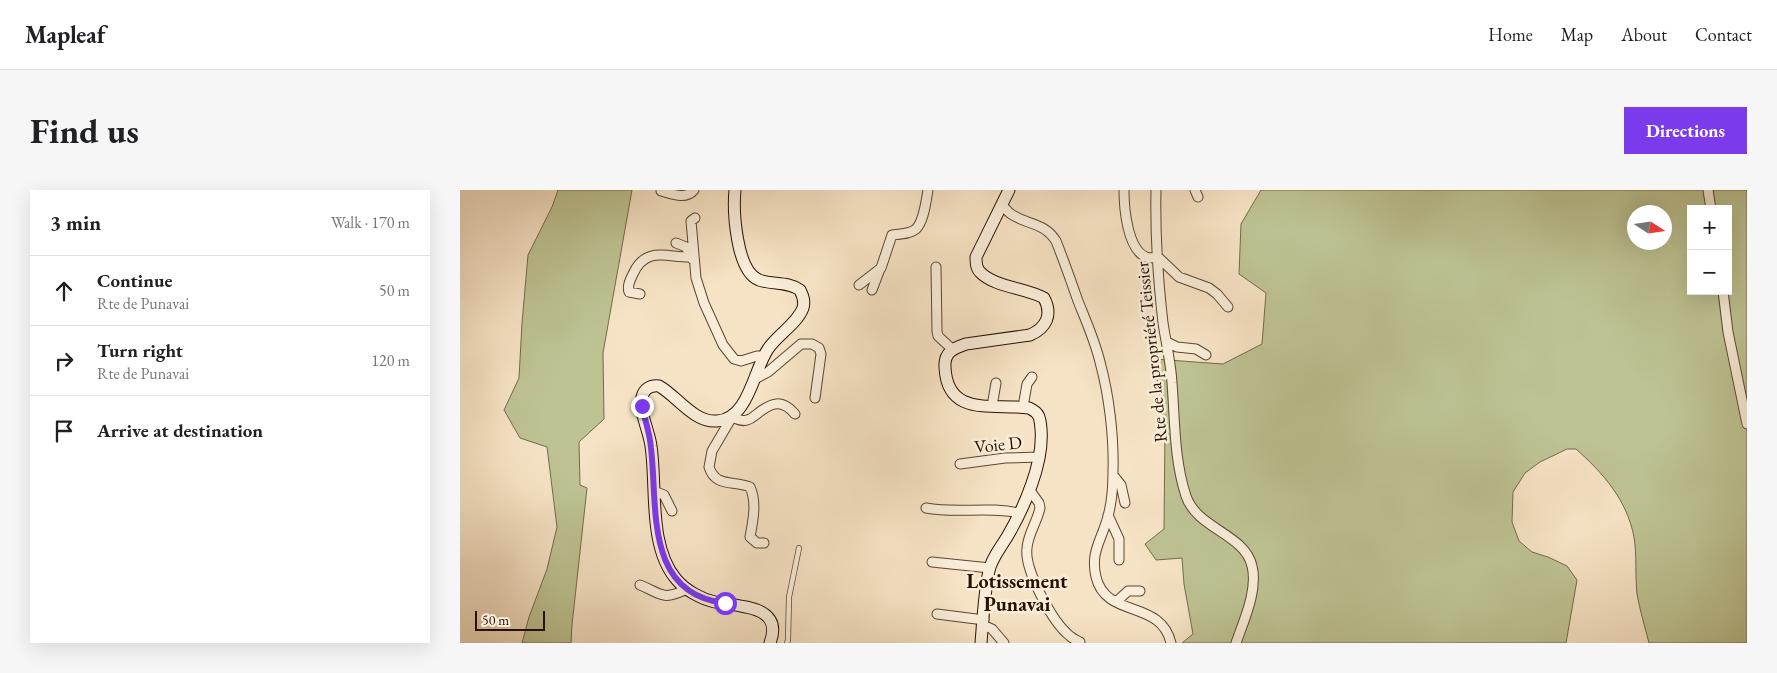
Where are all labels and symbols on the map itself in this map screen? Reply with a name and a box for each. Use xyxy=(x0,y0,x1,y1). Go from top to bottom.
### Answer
north arrow xyxy=(1627,205,1672,250)
street label: Rte de la propriété Teissier xyxy=(1130,260,1172,444)
route end xyxy=(631,395,654,418)
street label: Voie D xyxy=(973,430,1023,458)
district label: Lotissement Punavai xyxy=(966,568,1068,617)
route start xyxy=(714,592,737,615)
scale bar xyxy=(475,608,545,631)

